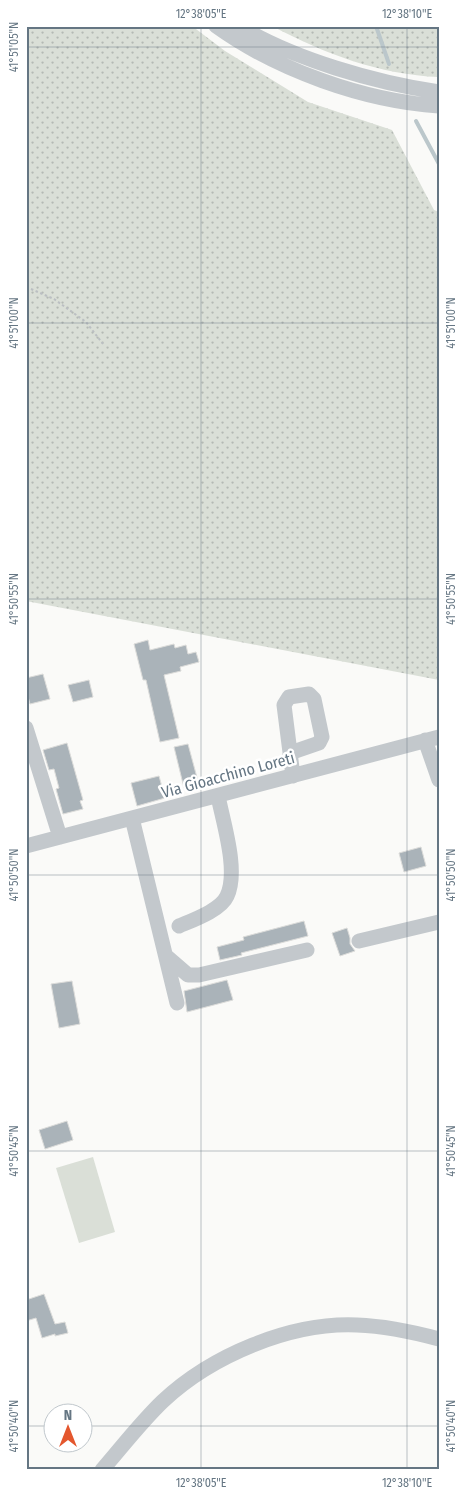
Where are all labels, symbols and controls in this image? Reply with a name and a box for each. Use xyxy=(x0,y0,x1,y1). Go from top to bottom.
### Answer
text: 12°38'05"E xyxy=(176,7,227,21)
text: 12°38'10"E xyxy=(382,7,432,21)
text: 41°51'05"N xyxy=(7,22,21,72)
text: 41°51'00"N xyxy=(7,297,21,349)
text: 41°51'00"N xyxy=(444,297,458,349)
text: 41°50'55"N xyxy=(7,573,21,625)
text: 41°50'55"N xyxy=(444,573,458,625)
street label: Via Gioacchino Loreti xyxy=(159,748,297,802)
text: 41°50'50"N xyxy=(7,849,21,902)
text: 41°50'50"N xyxy=(444,849,458,902)
text: 41°50'45"N xyxy=(7,1125,21,1177)
text: 41°50'45"N xyxy=(444,1125,458,1177)
text: 41°50'40"N xyxy=(7,1400,21,1452)
text: 41°50'40"N xyxy=(444,1400,458,1452)
north arrow xyxy=(42,1404,92,1454)
text: N xyxy=(64,1407,72,1424)
text: 12°38'05"E xyxy=(176,1476,227,1490)
text: 12°38'10"E xyxy=(382,1476,432,1490)

